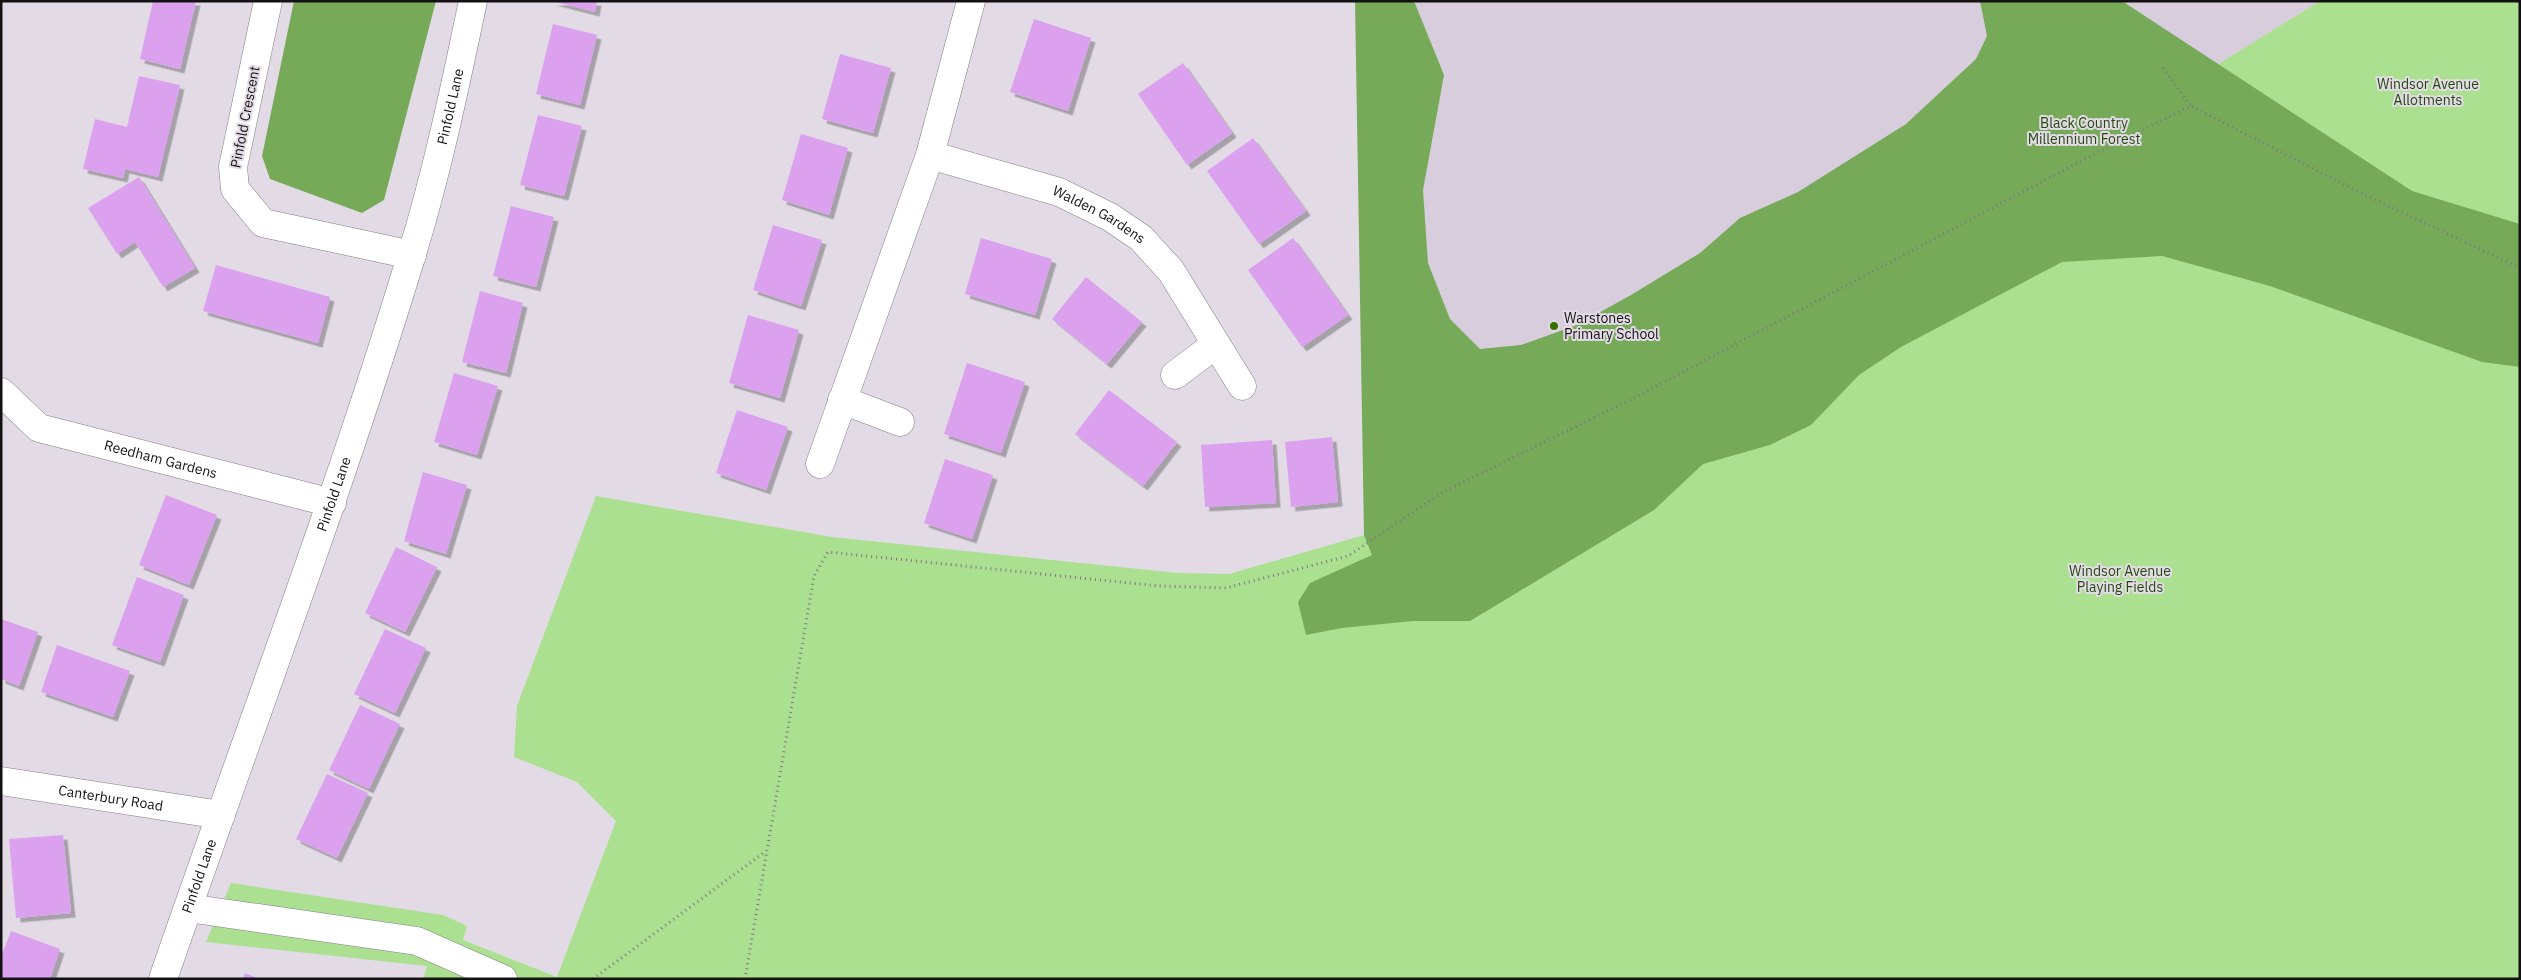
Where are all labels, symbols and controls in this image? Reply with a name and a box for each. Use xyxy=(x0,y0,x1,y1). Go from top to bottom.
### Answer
street label: Pinfold Crescent xyxy=(226,65,264,169)
street label: Pinfold Lane xyxy=(433,66,468,146)
park label: Windsor Avenue Allotments xyxy=(2377,75,2479,109)
park label: Black Country Millennium Forest xyxy=(2028,114,2140,148)
street label: Walden Gardens xyxy=(1050,181,1149,247)
place label: Warstones Primary School xyxy=(1564,309,1659,343)
marker: Warstones Primary School xyxy=(1548,320,1560,332)
street label: Reedham Gardens xyxy=(102,436,219,482)
street label: Pinfold Lane xyxy=(313,454,355,534)
park label: Windsor Avenue Playing Fields xyxy=(2069,562,2171,596)
street label: Canterbury Road xyxy=(57,781,164,815)
street label: Pinfold Lane xyxy=(178,836,220,916)

